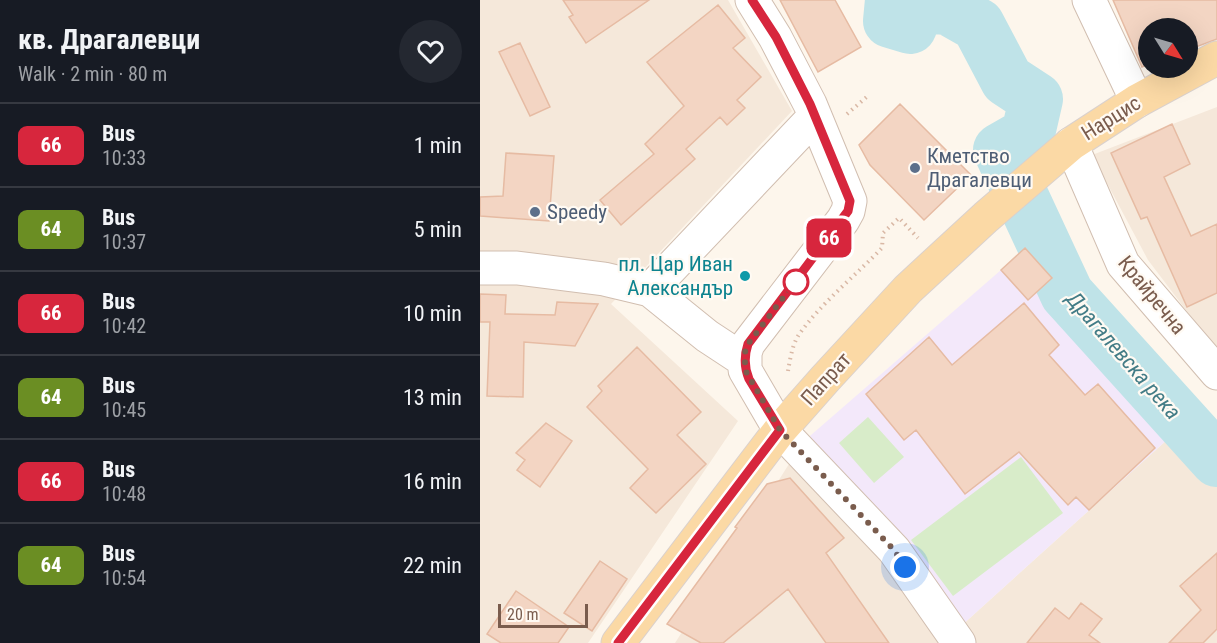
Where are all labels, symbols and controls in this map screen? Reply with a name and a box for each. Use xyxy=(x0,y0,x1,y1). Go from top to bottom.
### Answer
north arrow xyxy=(1138,18,1198,78)
map controls xyxy=(1138,18,1198,78)
button: heart xyxy=(399,20,462,83)
text: кв. Драгалевци xyxy=(18,23,200,56)
text: Walk · 2 min · 80 m xyxy=(18,62,167,86)
street label: Нарцис xyxy=(1077,91,1145,145)
text: Bus xyxy=(102,121,135,146)
text: 66 xyxy=(40,133,62,157)
text: 1 min xyxy=(414,133,462,158)
place label: Кметство Драгалевци xyxy=(927,144,1032,192)
text: 10:33 xyxy=(102,146,146,170)
marker: Кметство Драгалевци xyxy=(908,161,922,175)
place label: Speedy xyxy=(547,200,607,224)
text: Bus xyxy=(102,205,135,230)
marker: Speedy xyxy=(528,205,542,219)
text: 64 xyxy=(40,217,62,241)
text: 5 min xyxy=(414,217,462,242)
line badge: 66 xyxy=(802,218,856,258)
text: 66 xyxy=(818,226,840,250)
text: 10:37 xyxy=(102,230,146,254)
street label: Крайречна xyxy=(1113,251,1191,339)
place label: пл. Цар Иван Александър xyxy=(618,252,733,300)
marker: пл. Цар Иван Александър xyxy=(738,269,752,283)
unlabelled marker xyxy=(783,269,809,295)
water label: Драгалевска река xyxy=(1060,285,1186,424)
text: Bus xyxy=(102,289,135,314)
text: 66 xyxy=(40,301,62,325)
text: 10 min xyxy=(403,301,462,326)
text: 10:42 xyxy=(102,314,146,338)
street label: Папрат xyxy=(796,348,856,410)
text: Bus xyxy=(102,373,135,398)
text: 64 xyxy=(40,385,62,409)
text: 13 min xyxy=(403,385,462,410)
text: 10:45 xyxy=(102,398,146,422)
text: Bus xyxy=(102,457,135,482)
text: 66 xyxy=(40,469,62,493)
text: 16 min xyxy=(403,469,462,494)
text: 10:48 xyxy=(102,482,146,506)
text: Bus xyxy=(102,541,135,566)
your location xyxy=(890,552,920,582)
text: 64 xyxy=(40,553,62,577)
text: 22 min xyxy=(403,553,462,578)
text: 10:54 xyxy=(102,566,146,590)
scale bar xyxy=(498,601,588,628)
text: 20 m xyxy=(507,605,539,624)

